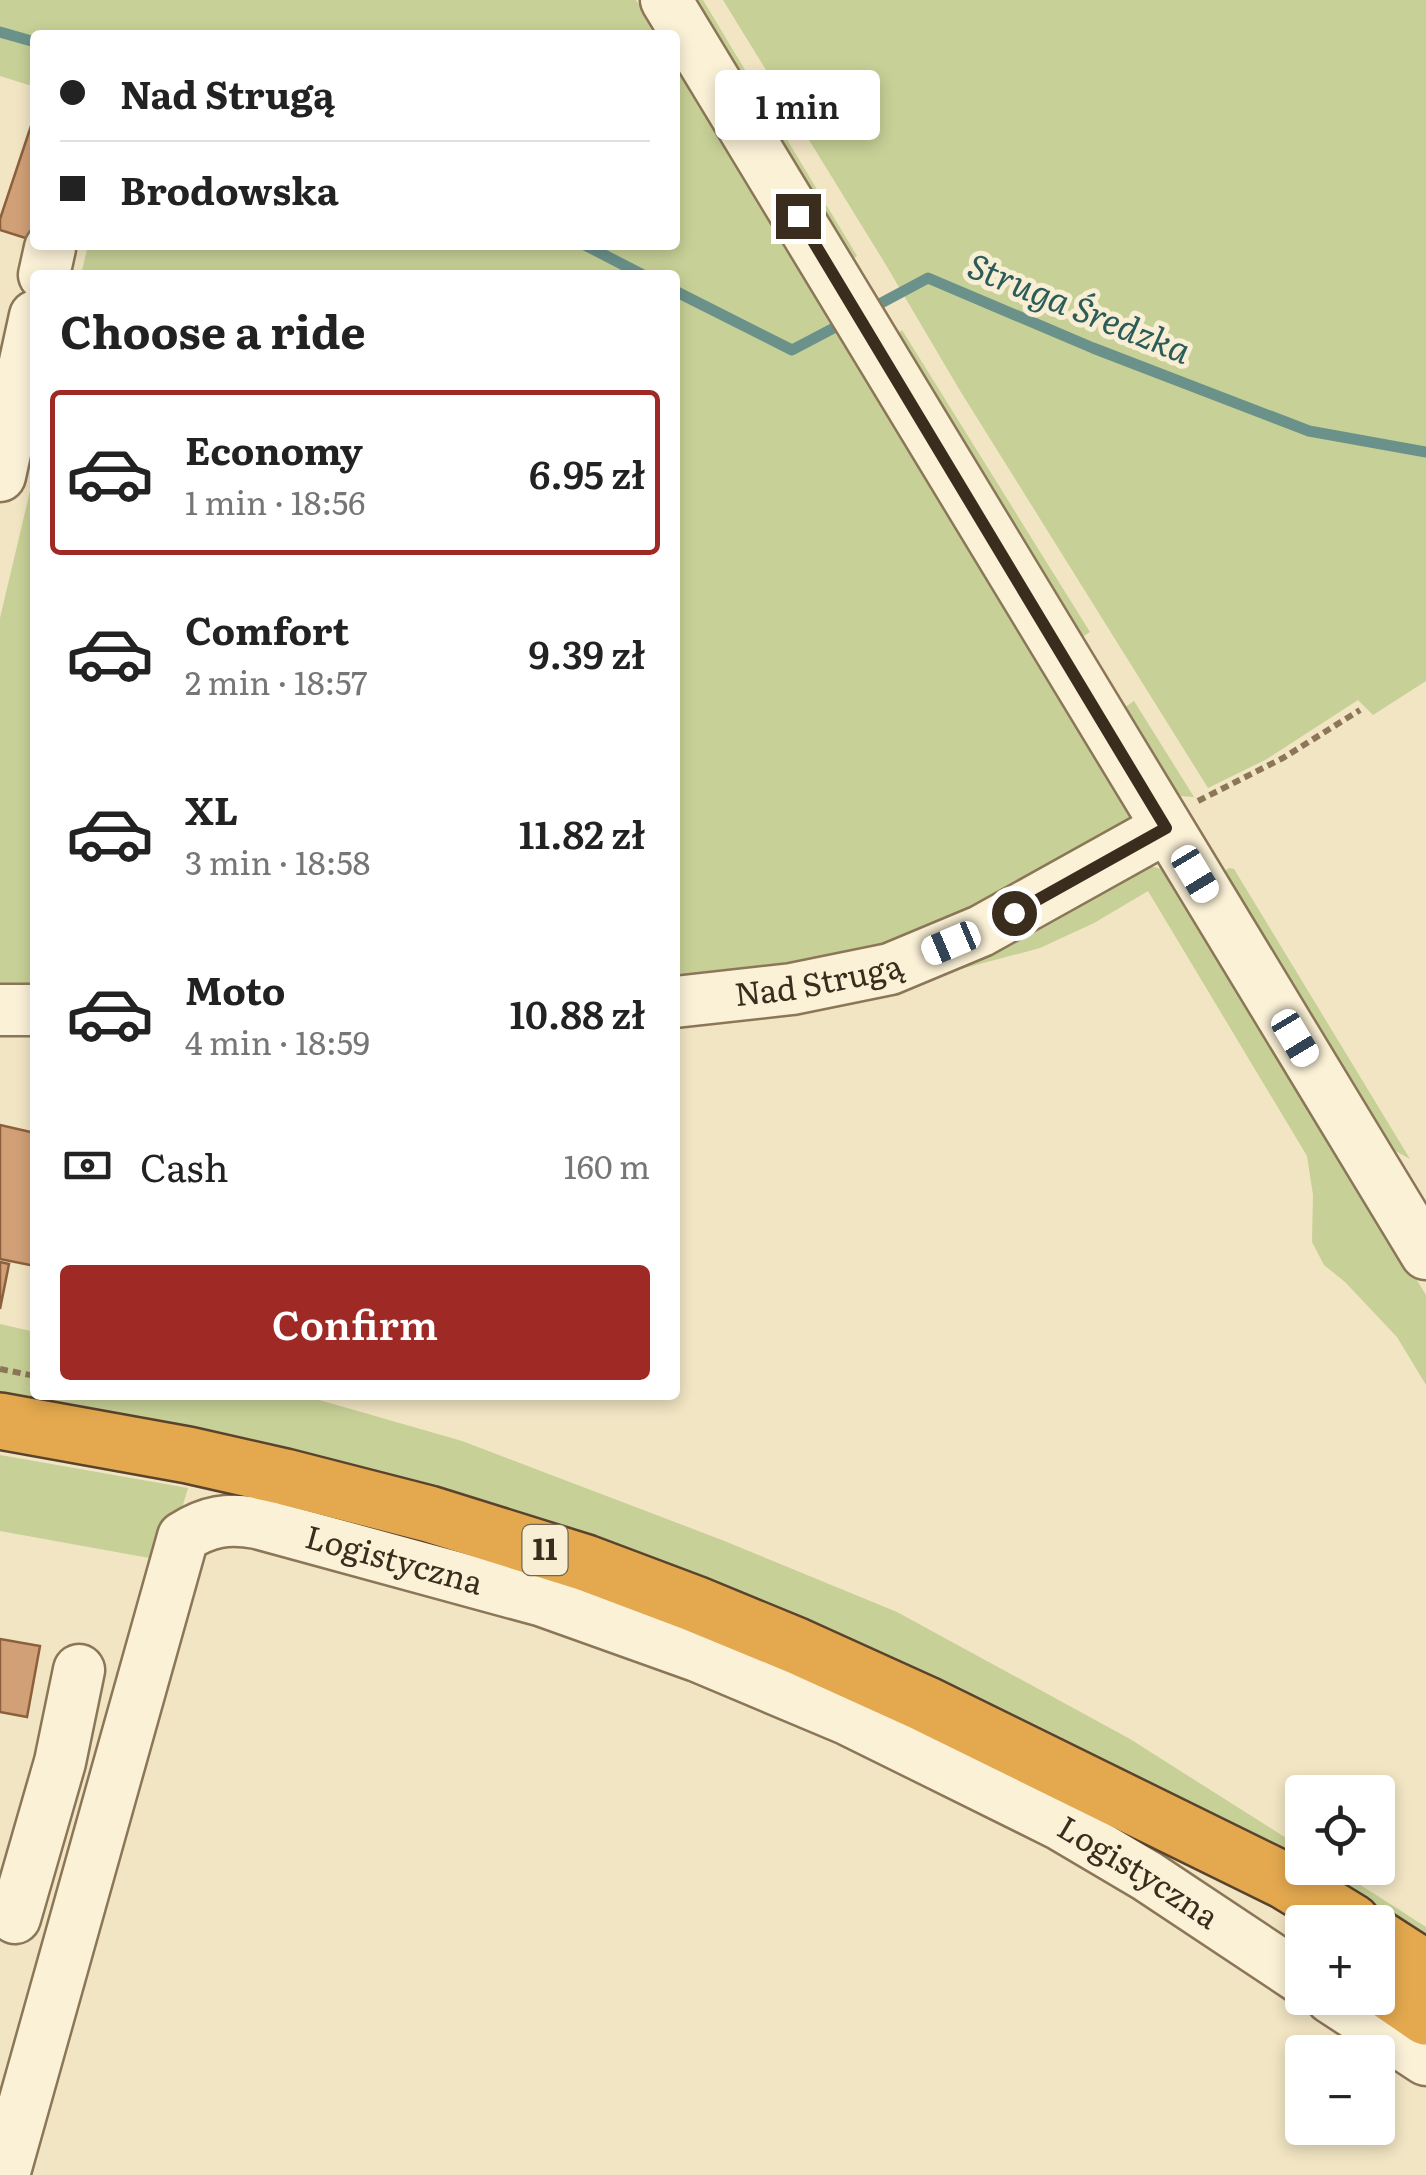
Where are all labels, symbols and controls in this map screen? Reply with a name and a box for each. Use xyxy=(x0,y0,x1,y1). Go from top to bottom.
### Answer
text: Nad Strugą xyxy=(120,64,335,121)
callout: 1 min xyxy=(716,71,880,141)
text: 1 min xyxy=(755,81,840,129)
text: Brodowska xyxy=(120,160,339,217)
route end xyxy=(776,194,821,239)
water label: Struga Średzka xyxy=(961,238,1199,375)
text: Choose a ride xyxy=(60,296,366,363)
text: Economy xyxy=(185,420,363,477)
icon: car xyxy=(65,428,155,518)
text: 6.95 zł xyxy=(529,444,645,501)
text: 1 min · 18:56 xyxy=(185,477,366,525)
text: Comfort xyxy=(185,600,349,657)
icon: car xyxy=(65,608,155,698)
text: 9.39 zł xyxy=(529,624,645,681)
text: 2 min · 18:57 xyxy=(185,657,368,705)
text: XL xyxy=(185,780,238,837)
icon: car xyxy=(65,788,155,878)
text: 11.82 zł xyxy=(519,804,645,861)
text: 3 min · 18:58 xyxy=(185,837,370,885)
car xyxy=(1167,841,1223,907)
route start xyxy=(992,891,1037,936)
car xyxy=(918,917,984,969)
street label: Nad Strugą xyxy=(732,939,910,1016)
text: Moto xyxy=(185,960,285,1017)
icon: car xyxy=(65,968,155,1058)
text: 10.88 zł xyxy=(509,984,645,1041)
car xyxy=(1267,1005,1323,1071)
text: 4 min · 18:59 xyxy=(185,1017,370,1065)
text: Cash xyxy=(140,1137,229,1194)
icon: cash xyxy=(60,1138,115,1193)
text: 160 m xyxy=(564,1141,650,1189)
button: Confirm xyxy=(60,1265,650,1380)
street label: Logistyczna xyxy=(301,1510,490,1605)
road number: 11 xyxy=(522,1525,568,1575)
map controls xyxy=(1285,1775,1395,2145)
button: locate xyxy=(1285,1775,1395,1885)
street label: Logistyczna xyxy=(1050,1802,1231,1939)
button: + xyxy=(1285,1905,1395,2015)
button: − xyxy=(1285,2035,1395,2145)

